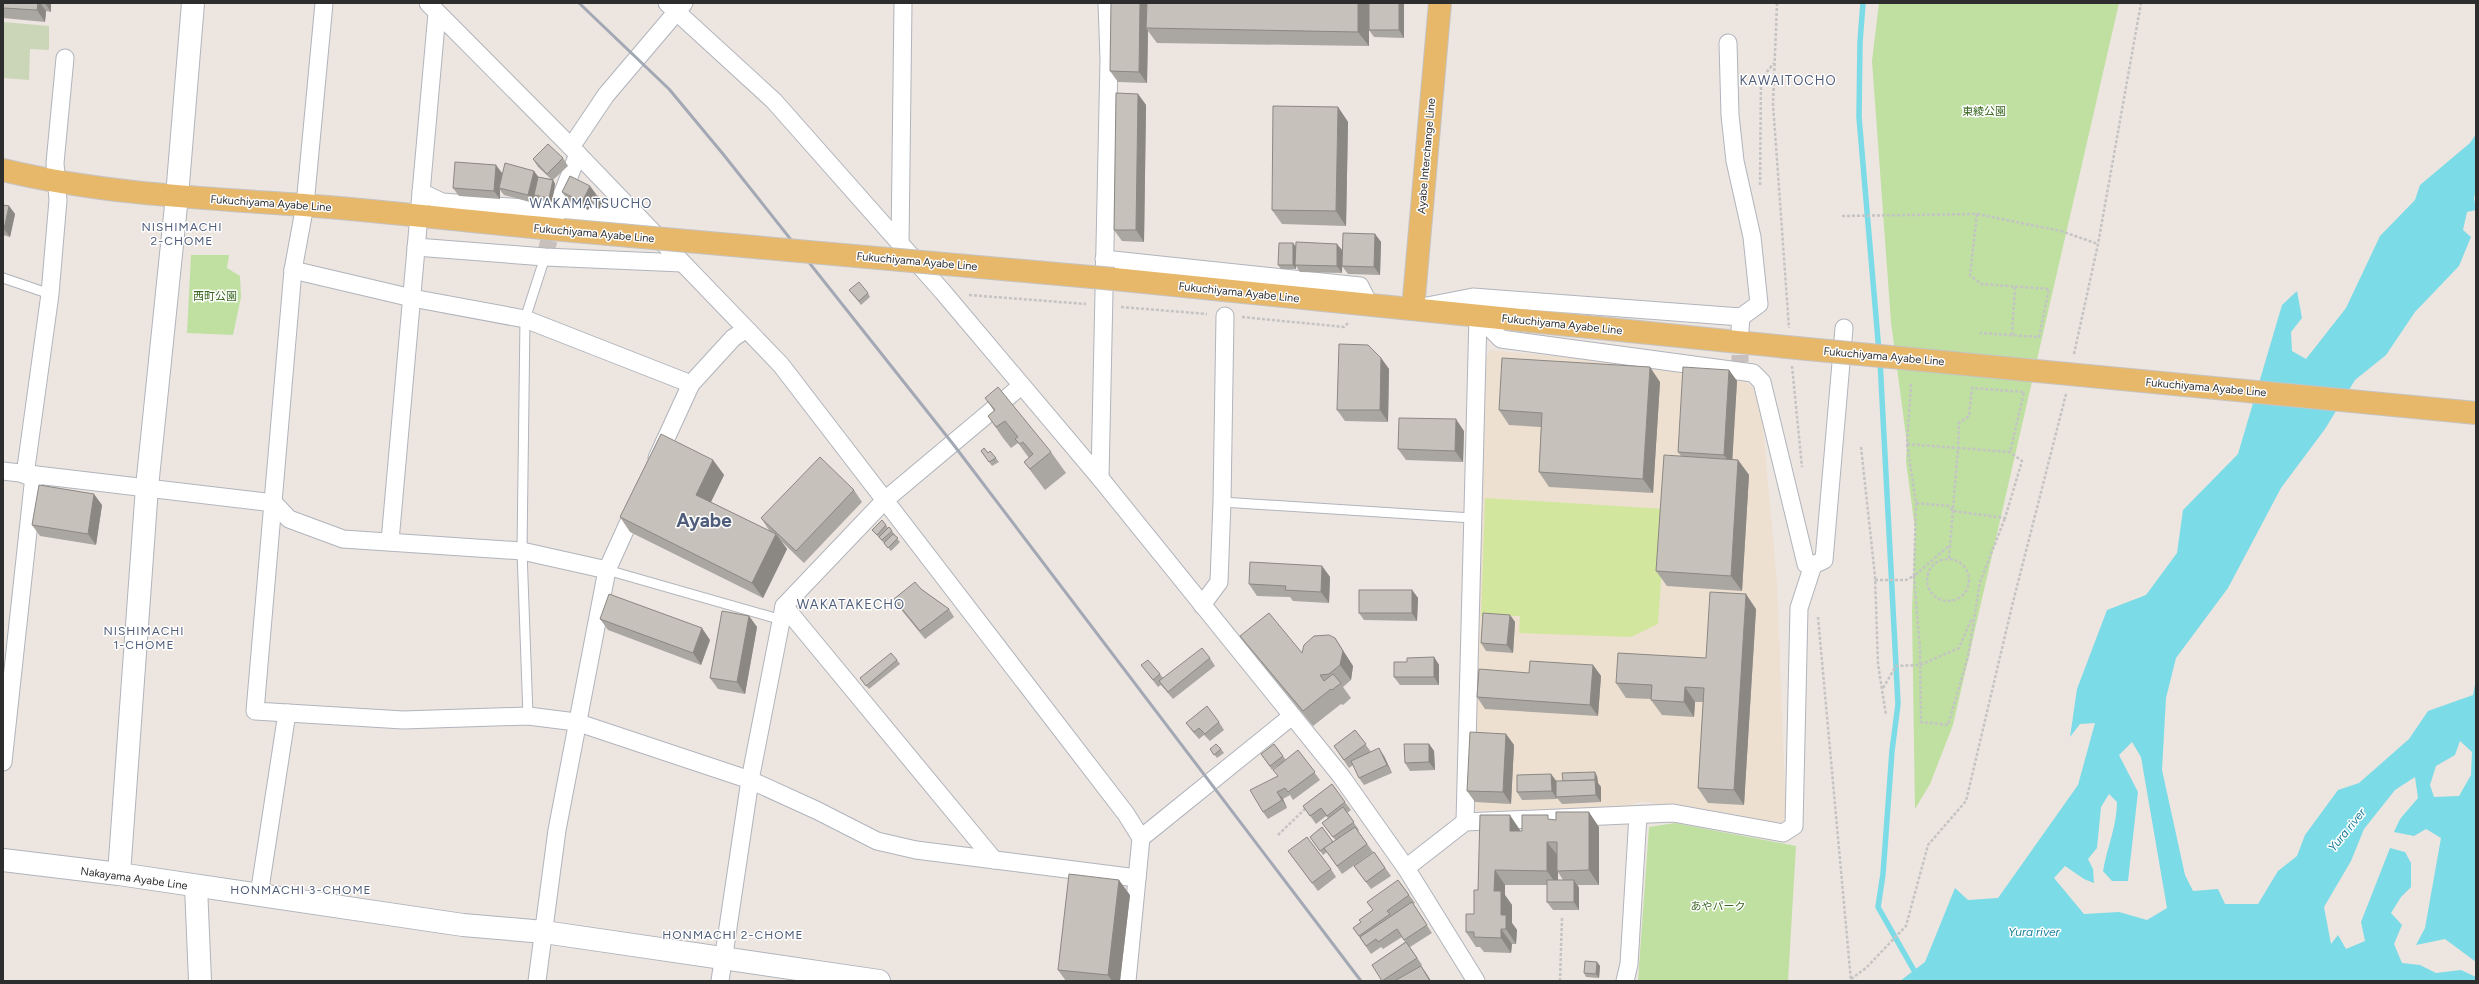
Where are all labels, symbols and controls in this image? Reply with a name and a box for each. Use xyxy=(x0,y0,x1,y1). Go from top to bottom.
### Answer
district label: KAWAITOCHO xyxy=(1739,73,1837,88)
street label: Ayabe Interchange Line xyxy=(1415,98,1438,214)
park label: 東綾公園 xyxy=(1962,105,2006,118)
street label: Fukuchiyama Ayabe Line xyxy=(210,193,332,214)
district label: WAKAMATSUCHO xyxy=(530,196,652,211)
district label: NISHIMACHI 2-CHOME xyxy=(141,220,223,248)
street label: Fukuchiyama Ayabe Line xyxy=(533,222,655,245)
street label: Fukuchiyama Ayabe Line xyxy=(856,250,978,273)
street label: Fukuchiyama Ayabe Line xyxy=(1178,280,1300,305)
park label: 西町公園 xyxy=(193,290,237,303)
street label: Fukuchiyama Ayabe Line xyxy=(1501,312,1623,337)
street label: Fukuchiyama Ayabe Line xyxy=(1823,345,1945,368)
street label: Fukuchiyama Ayabe Line xyxy=(2145,376,2267,399)
district label: Ayabe xyxy=(676,509,732,532)
district label: WAKATAKECHO xyxy=(797,597,905,612)
district label: NISHIMACHI 1-CHOME xyxy=(103,624,185,652)
water label: Yura river xyxy=(2325,805,2369,854)
street label: Nakayama Ayabe Line xyxy=(80,865,188,892)
district label: HONMACHI 3-CHOME xyxy=(230,883,372,897)
park label: あやパーク xyxy=(1691,900,1746,913)
water label: Yura river xyxy=(2008,925,2061,939)
district label: HONMACHI 2-CHOME xyxy=(662,928,804,942)

